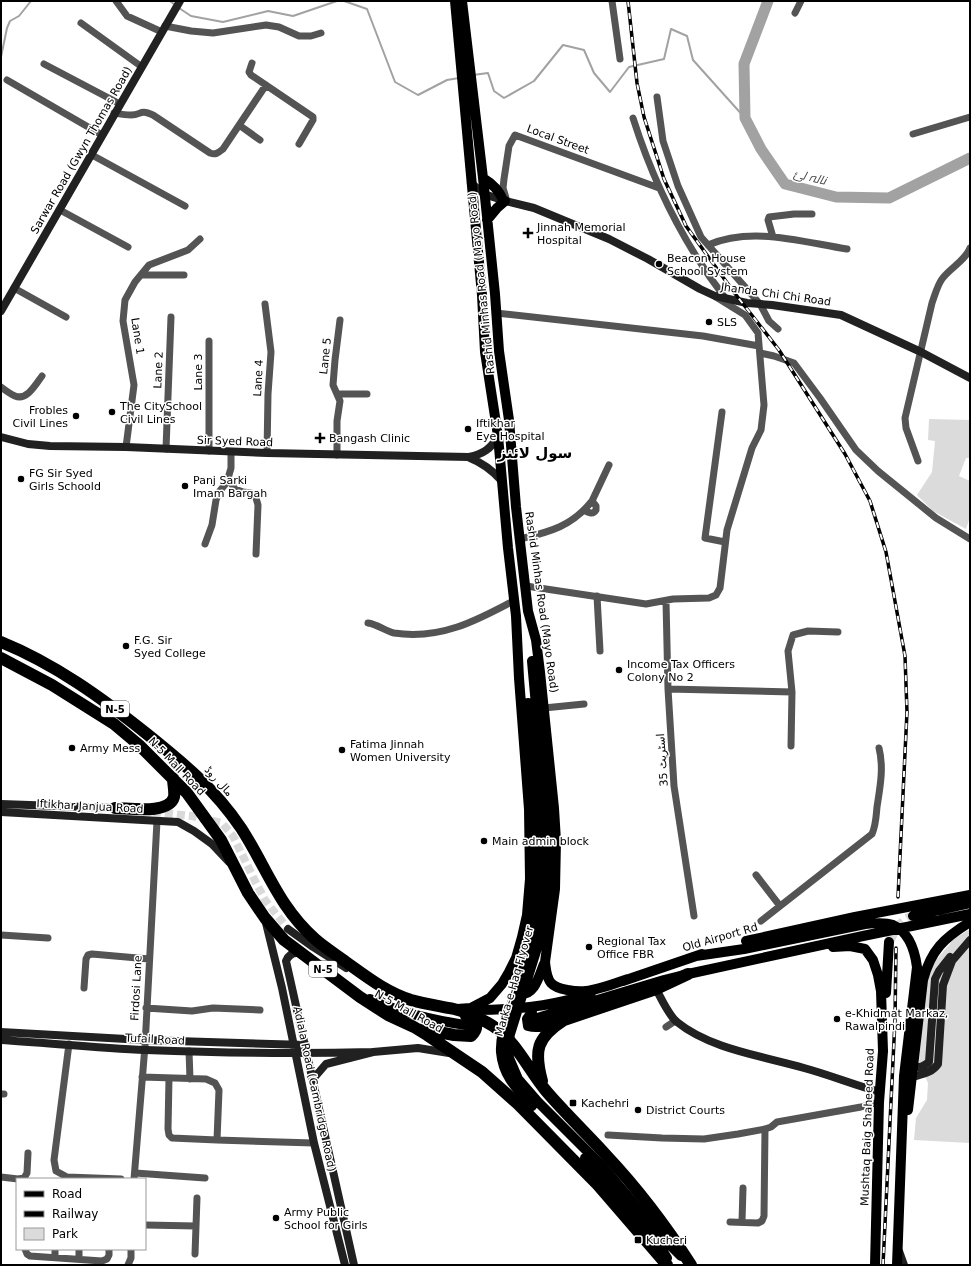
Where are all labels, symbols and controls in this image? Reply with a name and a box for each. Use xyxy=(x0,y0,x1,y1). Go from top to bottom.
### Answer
street label: Sarwar Road (Gwyn Thomas Road) xyxy=(28,64,135,236)
street label: Local Street xyxy=(525,122,591,157)
water label: نالہ لئ xyxy=(792,166,829,188)
street label: Rashid Minhas Road (Mayo Road) xyxy=(465,191,498,375)
place label: Jinnah Memorial Hospital xyxy=(536,221,626,247)
marker: Jinnah Memorial Hospital xyxy=(522,227,534,239)
place label: Beacon House School System xyxy=(667,252,748,278)
marker: Beacon House School System xyxy=(654,259,664,269)
street label: Jhanda Chi Chi Road xyxy=(719,280,832,309)
place label: SLS xyxy=(717,316,737,329)
street label: Lane 1 xyxy=(128,317,147,355)
marker: SLS xyxy=(704,317,714,327)
street label: Lane 5 xyxy=(317,337,334,375)
street label: Lane 2 xyxy=(151,351,166,389)
street label: Lane 3 xyxy=(192,353,205,391)
street label: Lane 4 xyxy=(251,359,266,397)
place label: The CitySchool Civil Lines xyxy=(119,400,202,426)
place label: Frobles Civil Lines xyxy=(12,404,68,430)
marker: The CitySchool Civil Lines xyxy=(107,407,117,417)
marker: Frobles Civil Lines xyxy=(71,411,81,421)
place label: Iftikhar Eye Hospital xyxy=(476,417,545,443)
marker: Iftikhar Eye Hospital xyxy=(463,424,473,434)
marker: Bangash Clinic xyxy=(314,432,326,444)
place label: Bangash Clinic xyxy=(329,432,410,445)
street label: Sir Syed Road xyxy=(197,434,273,449)
district label: سول لائنز xyxy=(497,444,572,462)
place label: FG Sir Syed Girls Schoold xyxy=(29,467,101,493)
marker: FG Sir Syed Girls Schoold xyxy=(16,474,26,484)
place label: Panj Sarki Imam Bargah xyxy=(193,474,267,500)
marker: Panj Sarki Imam Bargah xyxy=(180,481,190,491)
street label: Rashid Minhas Road (Mayo Road) xyxy=(522,511,561,694)
place label: F.G. Sir Syed College xyxy=(134,634,206,660)
marker: F.G. Sir Syed College xyxy=(121,641,131,651)
place label: Income Tax Officers Colony No 2 xyxy=(627,658,735,684)
marker: Income Tax Officers Colony No 2 xyxy=(614,665,624,675)
road number: N-5 xyxy=(101,701,129,717)
street label: اسٹریٹ 35 xyxy=(654,733,671,787)
street label: N-5 Mall Road xyxy=(146,734,208,798)
place label: Fatima Jinnah Women University xyxy=(350,738,451,764)
place label: Army Mess xyxy=(80,742,141,755)
marker: Army Mess xyxy=(67,743,77,753)
marker: Fatima Jinnah Women University xyxy=(337,745,347,755)
street label: مال روڈ xyxy=(202,764,236,799)
street label: Iftikhar Janjua Road xyxy=(36,797,144,816)
place label: Main admin block xyxy=(492,835,590,848)
marker: Main admin block xyxy=(479,836,489,846)
street label: Old Airport Rd xyxy=(681,920,759,954)
street label: Marka-e-Haq Flyover xyxy=(492,924,537,1038)
place label: Regional Tax Office FBR xyxy=(597,935,667,961)
marker: Regional Tax Office FBR xyxy=(584,942,594,952)
street label: Firdosi Lane xyxy=(128,955,145,1021)
road number: N-5 xyxy=(309,961,337,977)
street label: N-5 Mall Road xyxy=(372,987,445,1036)
street label: Adiala Road (Cambridge Road) xyxy=(291,1005,338,1173)
place label: e-Khidmat Markaz, Rawalpindi xyxy=(845,1007,948,1033)
marker: e-Khidmat Markaz, Rawalpindi xyxy=(832,1014,842,1024)
street label: Tufail Road xyxy=(124,1031,185,1048)
street label: Mushtaq Baig Shaheed Road xyxy=(858,1048,877,1206)
place label: Kachehri xyxy=(581,1097,629,1110)
marker: Kachehri xyxy=(568,1098,578,1108)
place label: District Courts xyxy=(646,1104,725,1117)
marker: District Courts xyxy=(633,1105,643,1115)
legend xyxy=(16,1178,146,1250)
text: Road xyxy=(52,1187,82,1201)
place label: Army Public School for Girls xyxy=(284,1206,368,1232)
text: Railway xyxy=(52,1207,98,1221)
marker: Army Public School for Girls xyxy=(271,1213,281,1223)
text: Park xyxy=(52,1227,78,1241)
place label: Kucheri xyxy=(646,1234,687,1247)
marker: Kucheri xyxy=(633,1235,643,1245)

